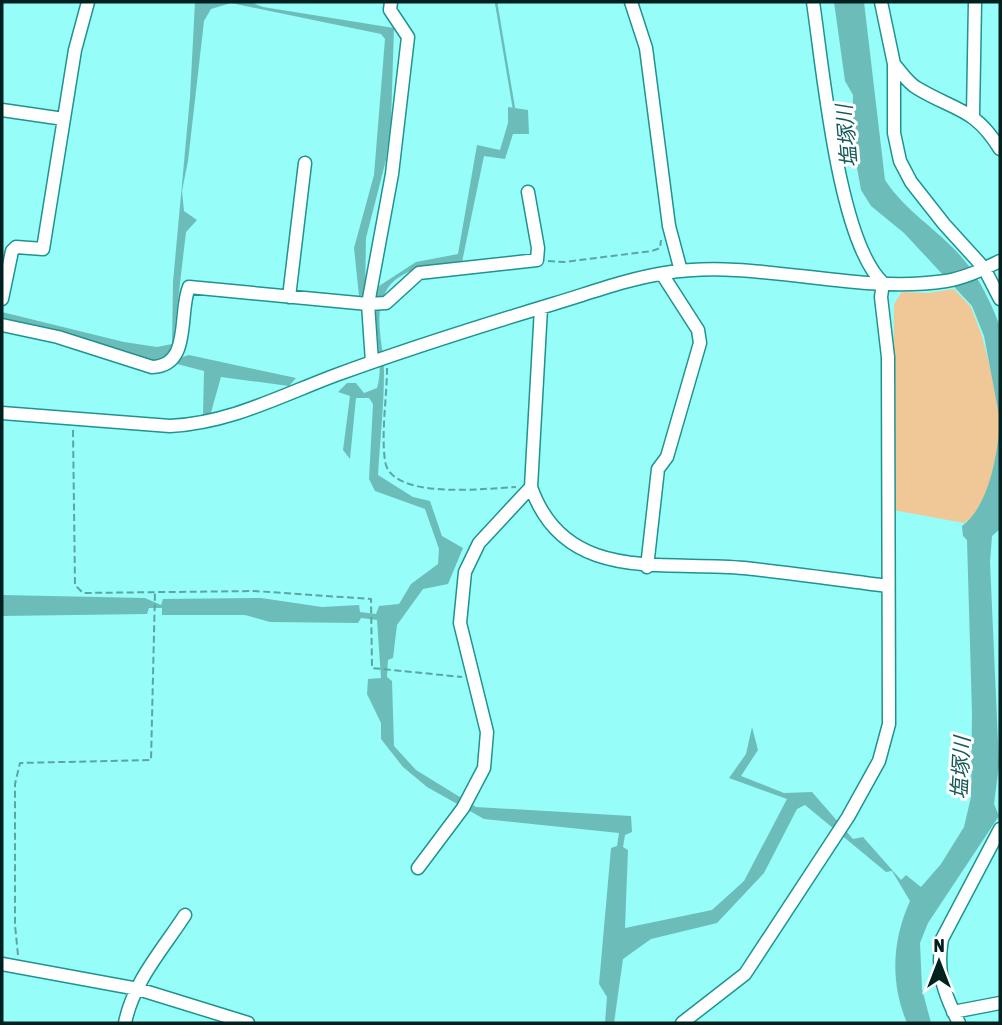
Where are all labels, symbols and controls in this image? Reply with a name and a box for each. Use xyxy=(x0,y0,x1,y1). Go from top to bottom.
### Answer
water label: 塩塚川 xyxy=(831,102,861,169)
water label: 塩塚川 xyxy=(946,734,974,800)
north arrow xyxy=(904,927,974,997)
text: N xyxy=(933,934,945,956)

